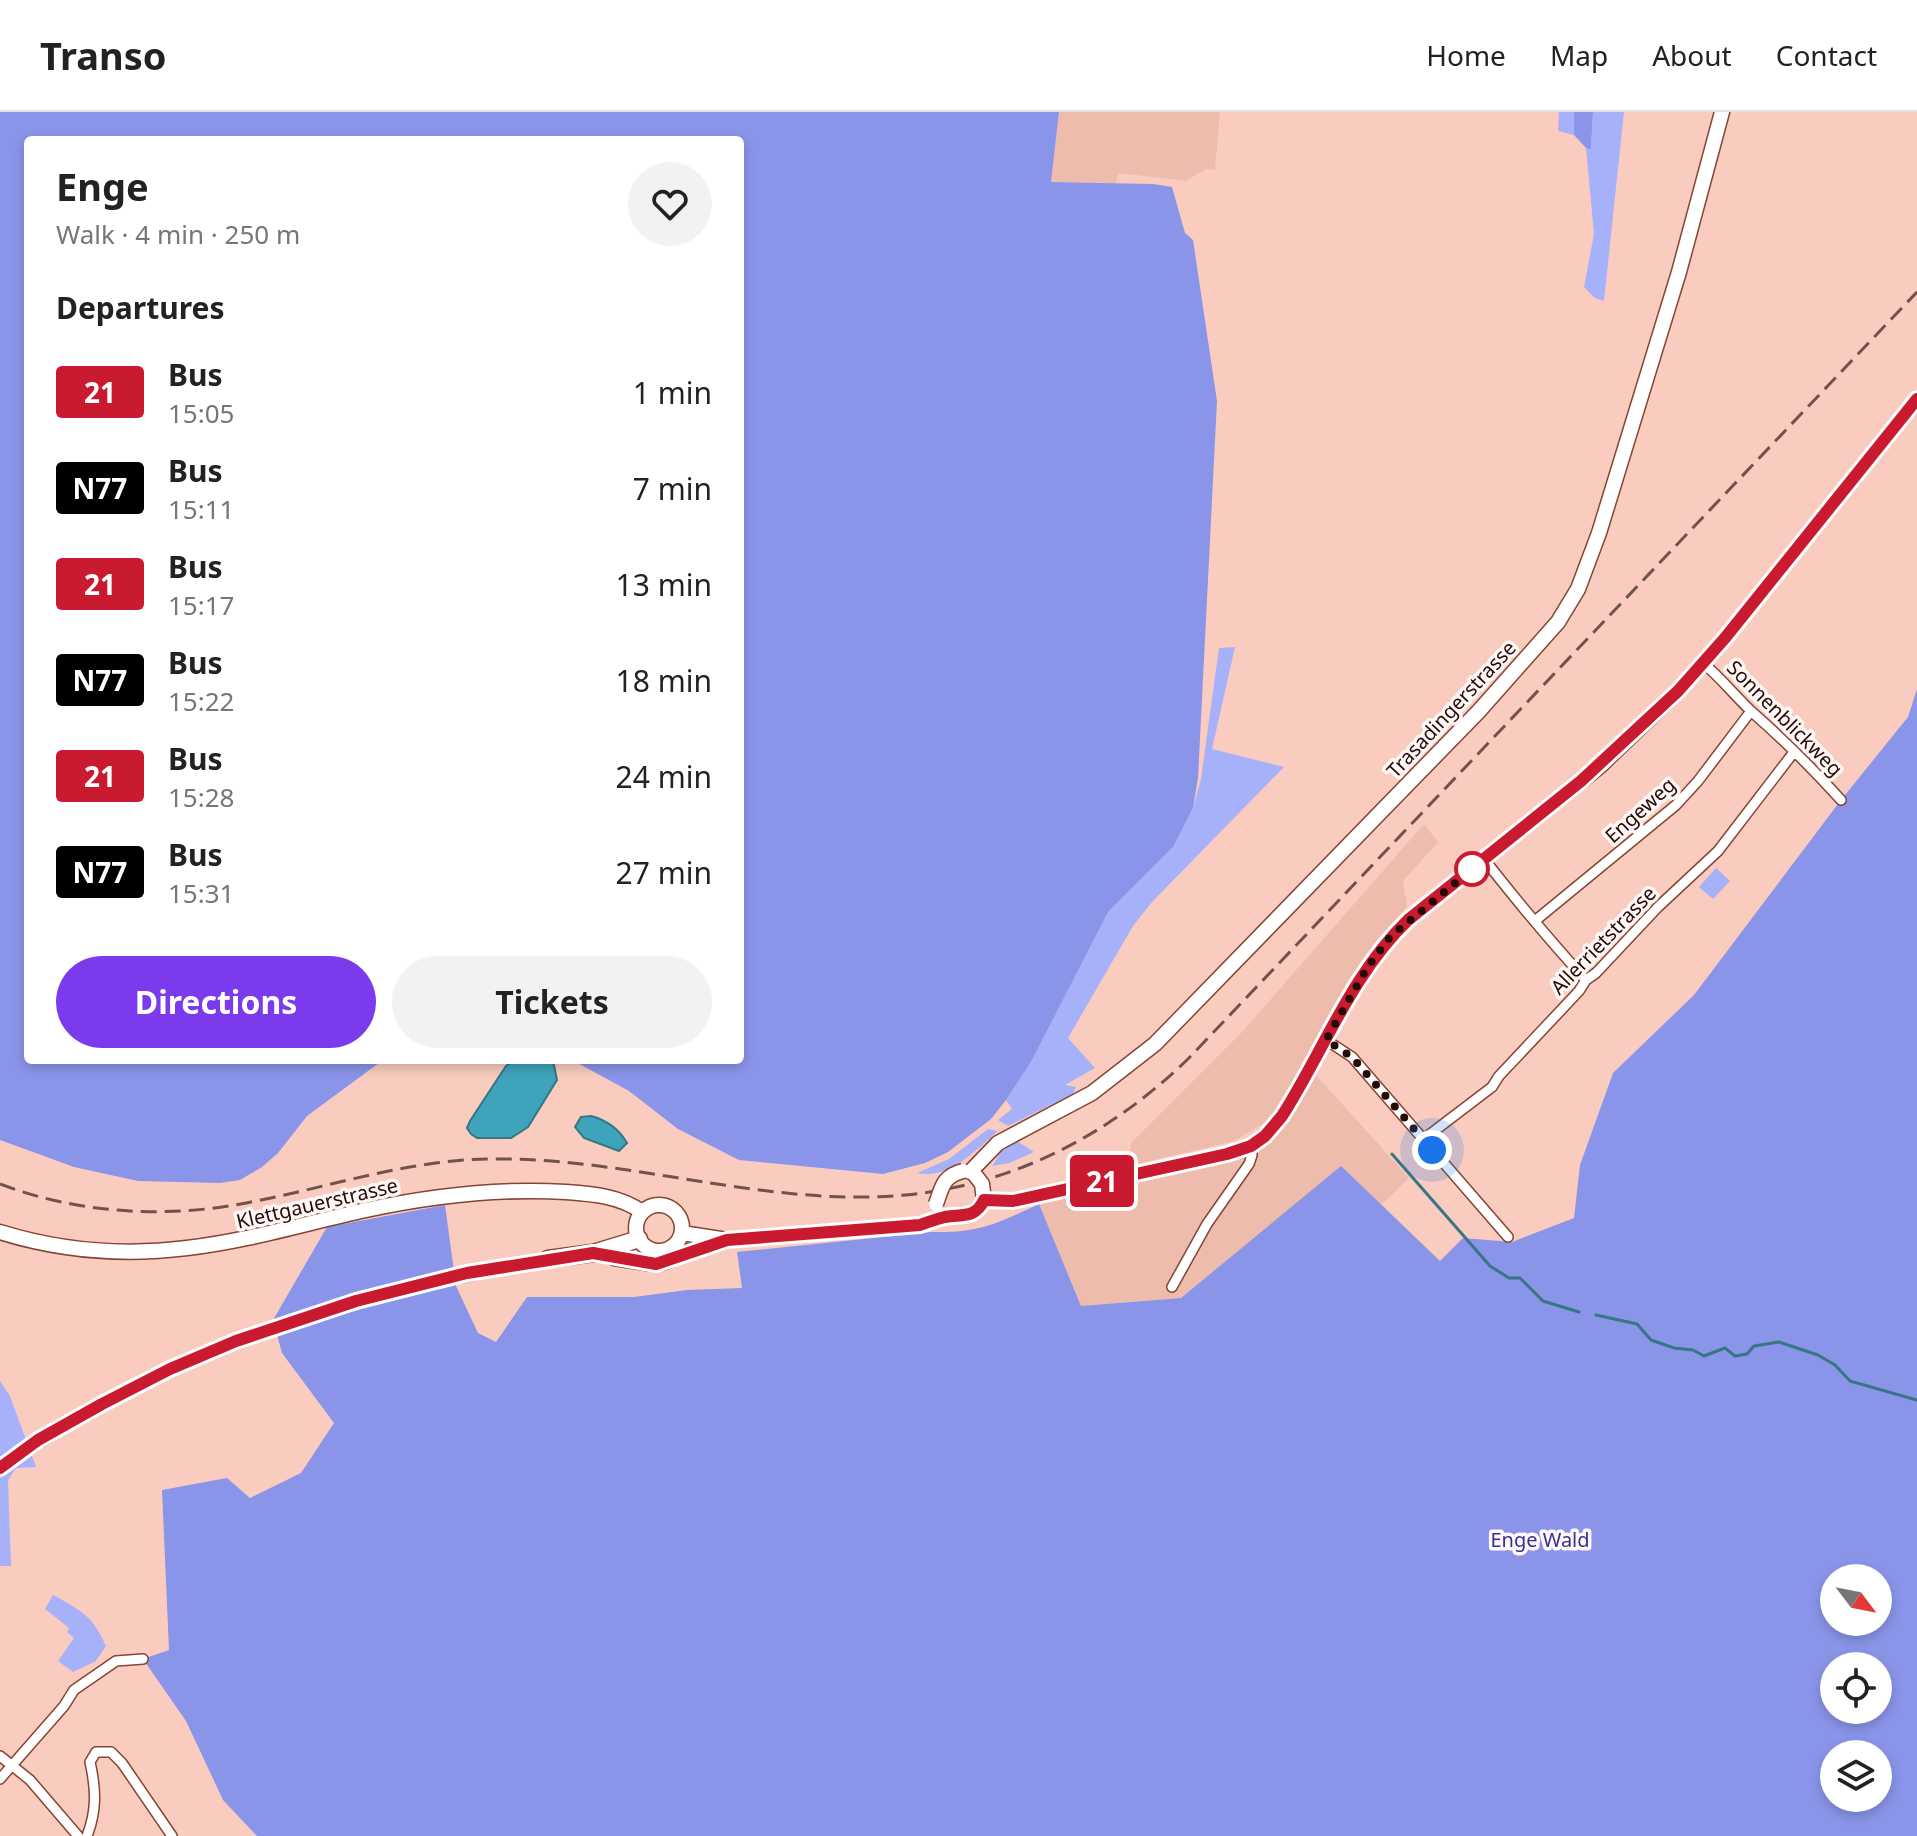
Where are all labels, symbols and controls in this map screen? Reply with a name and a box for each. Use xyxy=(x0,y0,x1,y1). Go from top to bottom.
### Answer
text: Transo xyxy=(40,29,167,81)
text: Home xyxy=(1426,36,1506,74)
text: Map xyxy=(1550,36,1608,74)
text: About xyxy=(1652,36,1732,74)
text: Contact xyxy=(1776,36,1877,74)
text: Enge xyxy=(56,160,149,212)
button: heart xyxy=(628,162,712,246)
text: Walk · 4 min · 250 m xyxy=(56,216,300,252)
text: Departures xyxy=(56,287,225,328)
text: Bus xyxy=(168,354,223,395)
text: 1 min xyxy=(633,372,712,413)
text: 21 xyxy=(84,373,116,411)
text: 15:05 xyxy=(168,395,234,431)
text: Bus xyxy=(168,450,223,491)
text: 7 min xyxy=(633,468,712,509)
text: N77 xyxy=(73,469,127,507)
text: 15:11 xyxy=(168,491,234,527)
text: Bus xyxy=(168,546,223,587)
text: 13 min xyxy=(616,564,712,605)
text: 21 xyxy=(84,565,116,603)
text: 15:17 xyxy=(168,587,234,623)
street label: Trasadingerstrasse xyxy=(1380,635,1522,783)
text: Bus xyxy=(168,642,223,683)
street label: Sonnenblickweg xyxy=(1721,654,1849,782)
text: 18 min xyxy=(616,660,712,701)
text: N77 xyxy=(73,661,127,699)
text: 15:22 xyxy=(168,683,234,719)
text: Bus xyxy=(168,738,223,779)
text: 24 min xyxy=(616,756,712,797)
text: 21 xyxy=(84,757,116,795)
street label: Engeweg xyxy=(1599,771,1681,849)
text: 15:28 xyxy=(168,779,234,815)
text: Bus xyxy=(168,834,223,875)
text: 27 min xyxy=(616,852,712,893)
unlabelled marker xyxy=(1455,852,1489,886)
text: N77 xyxy=(73,853,127,891)
text: 15:31 xyxy=(168,875,234,911)
street label: Allerrietstrasse xyxy=(1544,880,1662,1000)
button: Directions xyxy=(56,956,376,1048)
button: Tickets xyxy=(392,956,712,1048)
your location xyxy=(1412,1130,1452,1170)
line badge: 21 xyxy=(1066,1155,1138,1207)
text: 21 xyxy=(1086,1162,1118,1200)
street label: Klettgauerstrasse xyxy=(234,1171,400,1235)
park label: Enge Wald xyxy=(1490,1526,1590,1553)
north arrow xyxy=(1820,1564,1892,1636)
map controls xyxy=(1820,1564,1892,1812)
button: locate xyxy=(1820,1652,1892,1724)
button: layers xyxy=(1820,1740,1892,1812)

